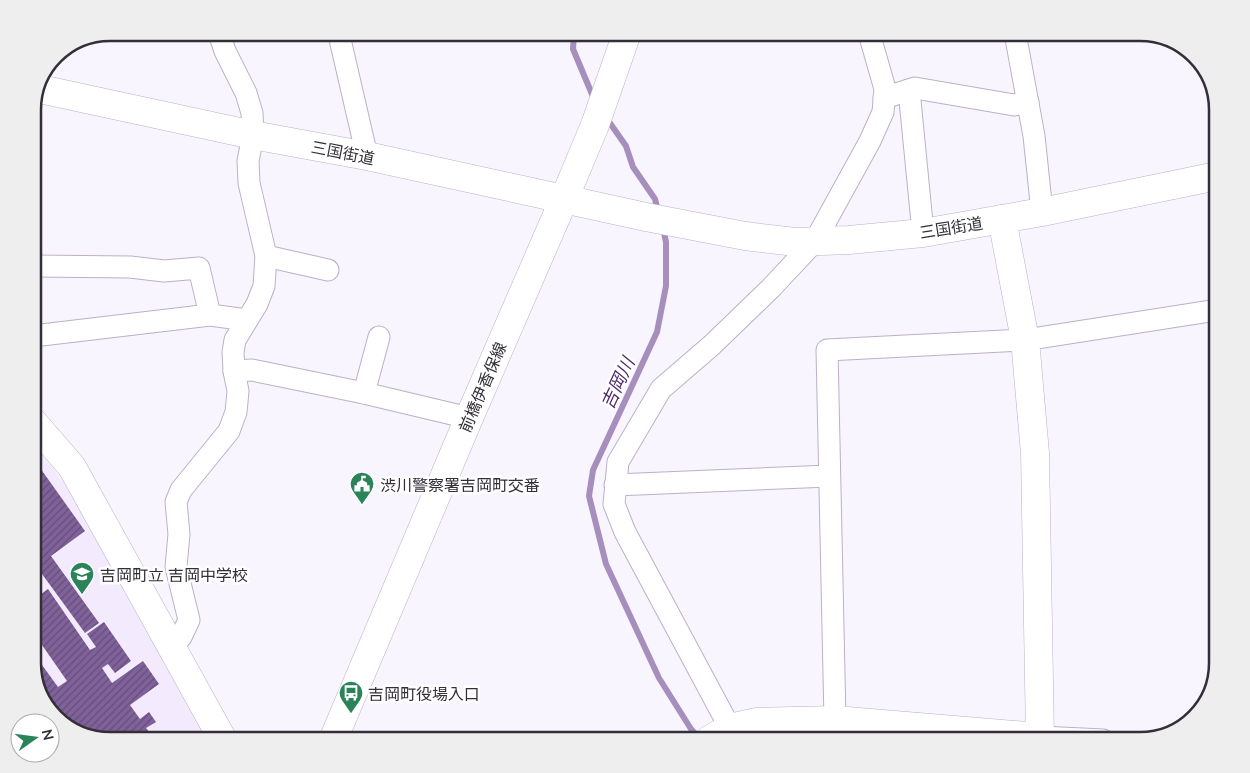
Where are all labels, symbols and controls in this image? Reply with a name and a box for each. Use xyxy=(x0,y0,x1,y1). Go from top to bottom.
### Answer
street label: 三国街道 xyxy=(310,137,376,167)
street label: 三国街道 xyxy=(918,213,984,241)
street label: 前橋伊香保線 xyxy=(454,339,510,435)
water label: 吉岡川 xyxy=(596,352,639,412)
public building icon: 渋川警察署吉岡町交番 xyxy=(349,471,375,505)
place label: 渋川警察署吉岡町交番 xyxy=(380,475,540,494)
school or university icon: 吉岡町立 吉岡中学校 xyxy=(69,561,95,595)
place label: 吉岡町立 吉岡中学校 xyxy=(100,565,248,584)
bus stop icon: 吉岡町役場入口 xyxy=(338,680,364,714)
place label: 吉岡町役場入口 xyxy=(368,684,480,703)
north arrow xyxy=(10,713,60,763)
text: N xyxy=(39,727,58,742)

